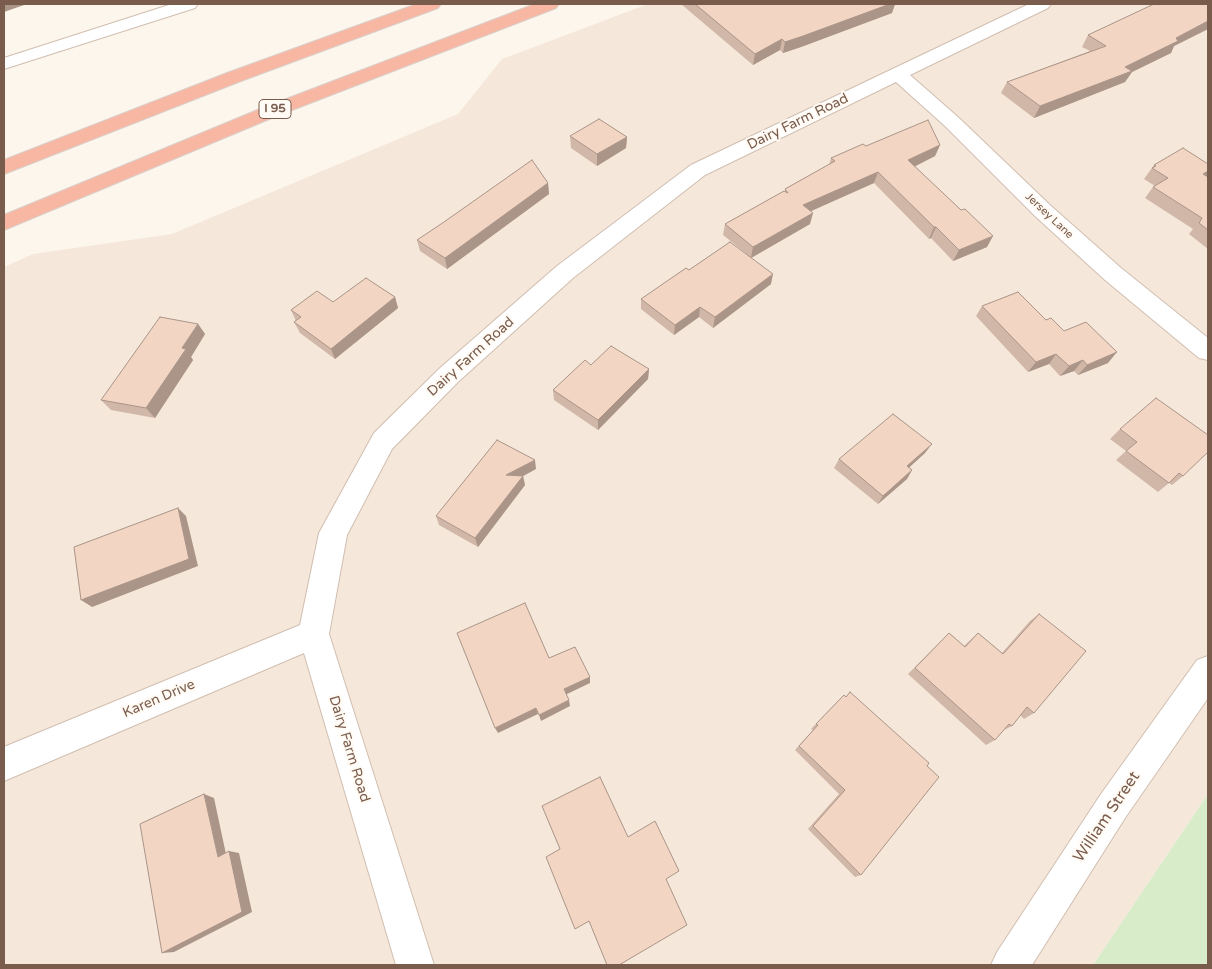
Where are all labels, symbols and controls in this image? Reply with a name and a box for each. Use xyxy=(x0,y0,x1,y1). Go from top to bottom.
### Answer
street label: Dairy Farm Road xyxy=(745,90,851,154)
road number: I 95 xyxy=(259,100,291,118)
street label: Jersey Lane xyxy=(1022,190,1076,242)
street label: Dairy Farm Road xyxy=(424,314,518,400)
street label: Karen Drive xyxy=(120,676,198,722)
street label: Dairy Farm Road xyxy=(325,694,373,804)
street label: William Street xyxy=(1070,768,1144,866)

